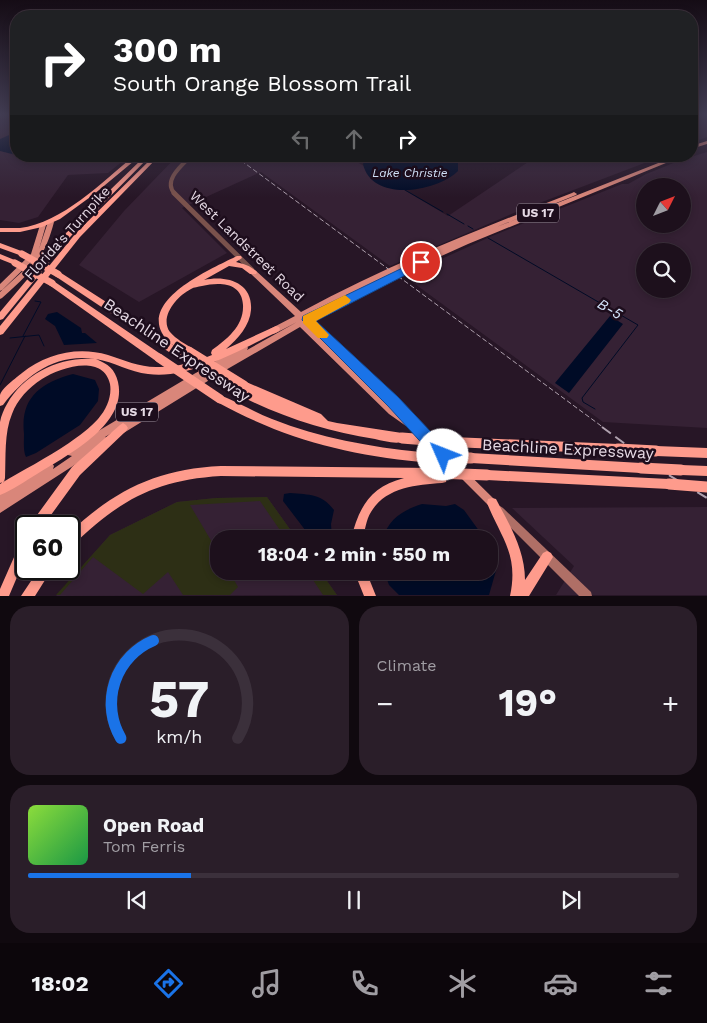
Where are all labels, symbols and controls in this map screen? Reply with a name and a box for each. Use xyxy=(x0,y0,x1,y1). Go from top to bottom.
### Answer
text: 300 m xyxy=(113,29,222,71)
icon: right xyxy=(30,30,95,95)
text: South Orange Blossom Trail xyxy=(113,71,411,96)
icon: left xyxy=(287,125,315,153)
icon: ahead xyxy=(340,125,368,153)
icon: right xyxy=(393,125,421,153)
water label: Lake Christie xyxy=(372,166,448,180)
north arrow xyxy=(636,178,691,232)
map controls xyxy=(636,178,691,298)
street label: Florida's Turnpike xyxy=(21,183,113,283)
street label: West Landstreet Road xyxy=(187,187,307,305)
road number: US 17 xyxy=(517,204,559,222)
pin xyxy=(400,241,442,283)
button: search xyxy=(636,243,691,298)
icon: arrive xyxy=(407,248,435,276)
street label: Beachline Expressway xyxy=(100,294,254,406)
water label: B-5 xyxy=(594,295,626,323)
road number: US 17 xyxy=(116,402,158,422)
position arrow xyxy=(416,428,468,480)
street label: Beachline Expressway xyxy=(482,435,655,463)
speed limit sign: 60 xyxy=(15,515,80,580)
text: 18:04 · 2 min · 550 m xyxy=(258,543,450,566)
text: Climate xyxy=(377,656,437,675)
text: 57 xyxy=(149,669,209,730)
text: 19° xyxy=(498,681,557,725)
text: − xyxy=(377,687,393,720)
text: + xyxy=(662,687,679,720)
text: km/h xyxy=(156,726,202,747)
text: Open Road xyxy=(103,814,204,837)
text: Tom Ferris xyxy=(103,837,185,856)
icon: previous xyxy=(123,886,151,914)
icon: pause xyxy=(340,886,368,914)
icon: next xyxy=(557,886,585,914)
icon: directions xyxy=(151,966,186,1001)
icon: music xyxy=(249,966,284,1001)
icon: phone xyxy=(347,966,382,1001)
icon: climate xyxy=(445,966,480,1001)
icon: car xyxy=(543,966,578,1001)
icon: filters xyxy=(641,966,676,1001)
text: 18:02 xyxy=(31,971,89,996)

